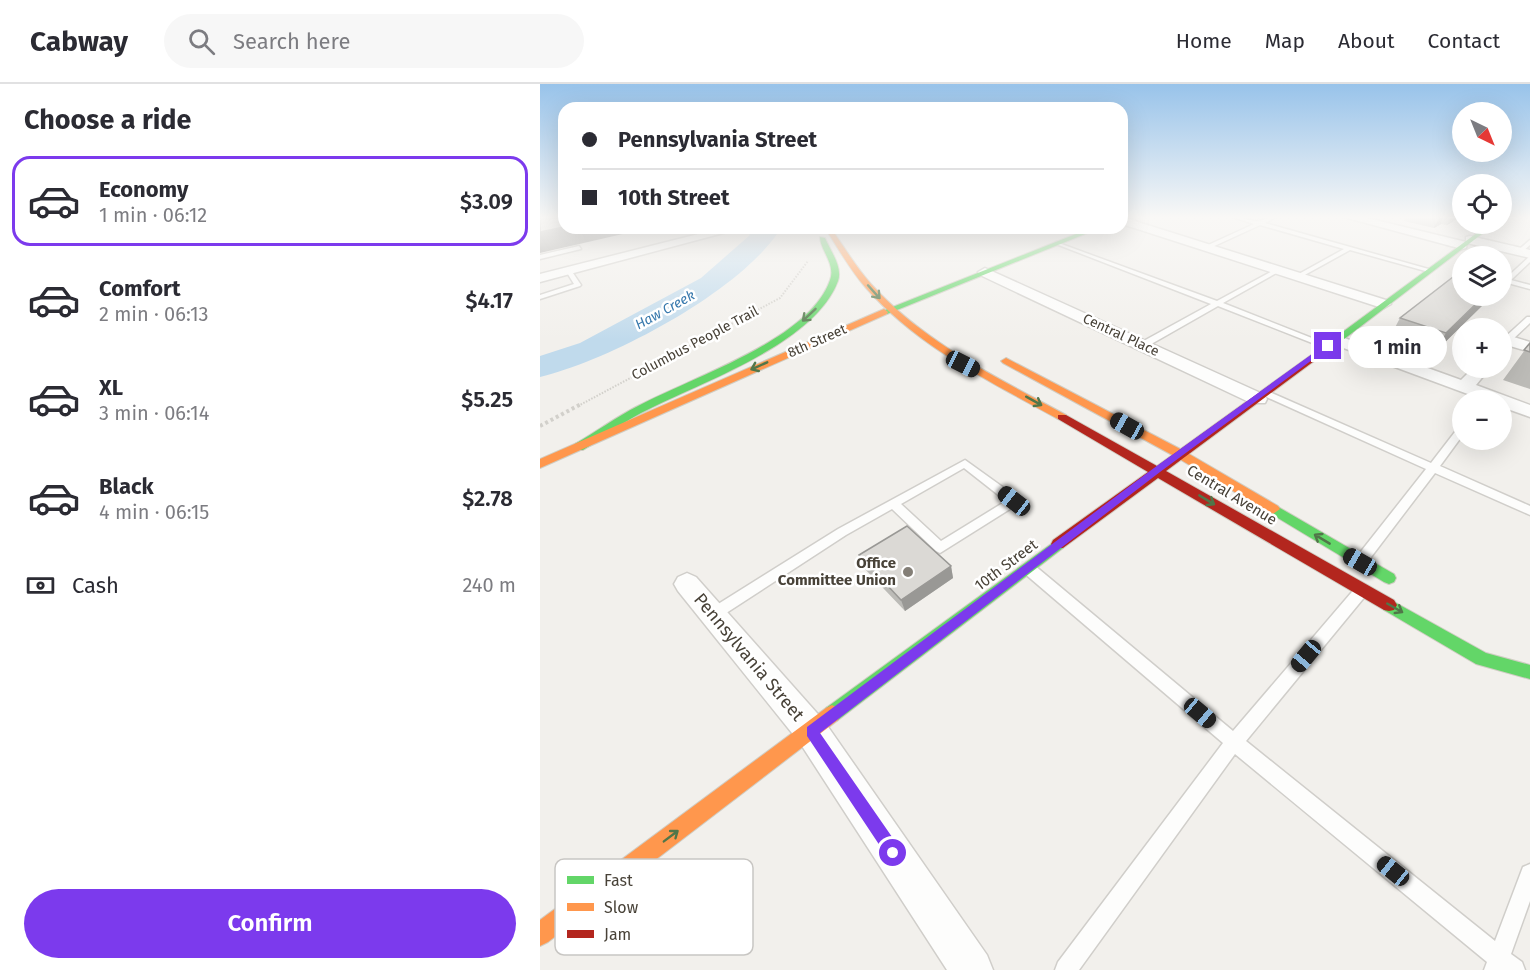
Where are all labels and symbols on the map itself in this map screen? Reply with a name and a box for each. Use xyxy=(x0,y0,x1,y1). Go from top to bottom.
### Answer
north arrow xyxy=(1452,102,1512,162)
one-way arrow xyxy=(867,284,881,299)
water label: Haw Creek xyxy=(632,287,698,333)
street label: Columbus People Trail xyxy=(629,302,761,384)
one-way arrow xyxy=(801,308,816,323)
street label: Central Place xyxy=(1080,310,1162,360)
street label: 8th Street xyxy=(785,320,850,362)
callout: 1 min xyxy=(1349,325,1448,367)
route end xyxy=(1314,332,1341,359)
car xyxy=(943,348,983,380)
one-way arrow xyxy=(751,361,769,372)
one-way arrow xyxy=(1025,395,1042,407)
car xyxy=(1107,409,1147,443)
street label: Central Avenue xyxy=(1184,461,1280,529)
car xyxy=(994,483,1034,519)
one-way arrow xyxy=(1198,494,1215,506)
one-way arrow xyxy=(1314,532,1331,544)
street label: 10th Street xyxy=(971,535,1041,594)
car xyxy=(1340,545,1380,579)
place label: Office Committee Union xyxy=(778,554,896,589)
marker: Office Committee Union xyxy=(901,565,915,579)
street label: Pennsylvania Street xyxy=(689,589,809,726)
one-way arrow xyxy=(1386,602,1403,614)
car xyxy=(1288,636,1324,676)
car xyxy=(1180,695,1220,731)
one-way arrow xyxy=(663,830,679,842)
route start xyxy=(879,839,906,866)
car xyxy=(1373,853,1413,889)
legend xyxy=(555,859,753,955)
text: Fast xyxy=(604,871,633,890)
text: Slow xyxy=(604,898,639,917)
text: Jam xyxy=(604,925,631,944)

